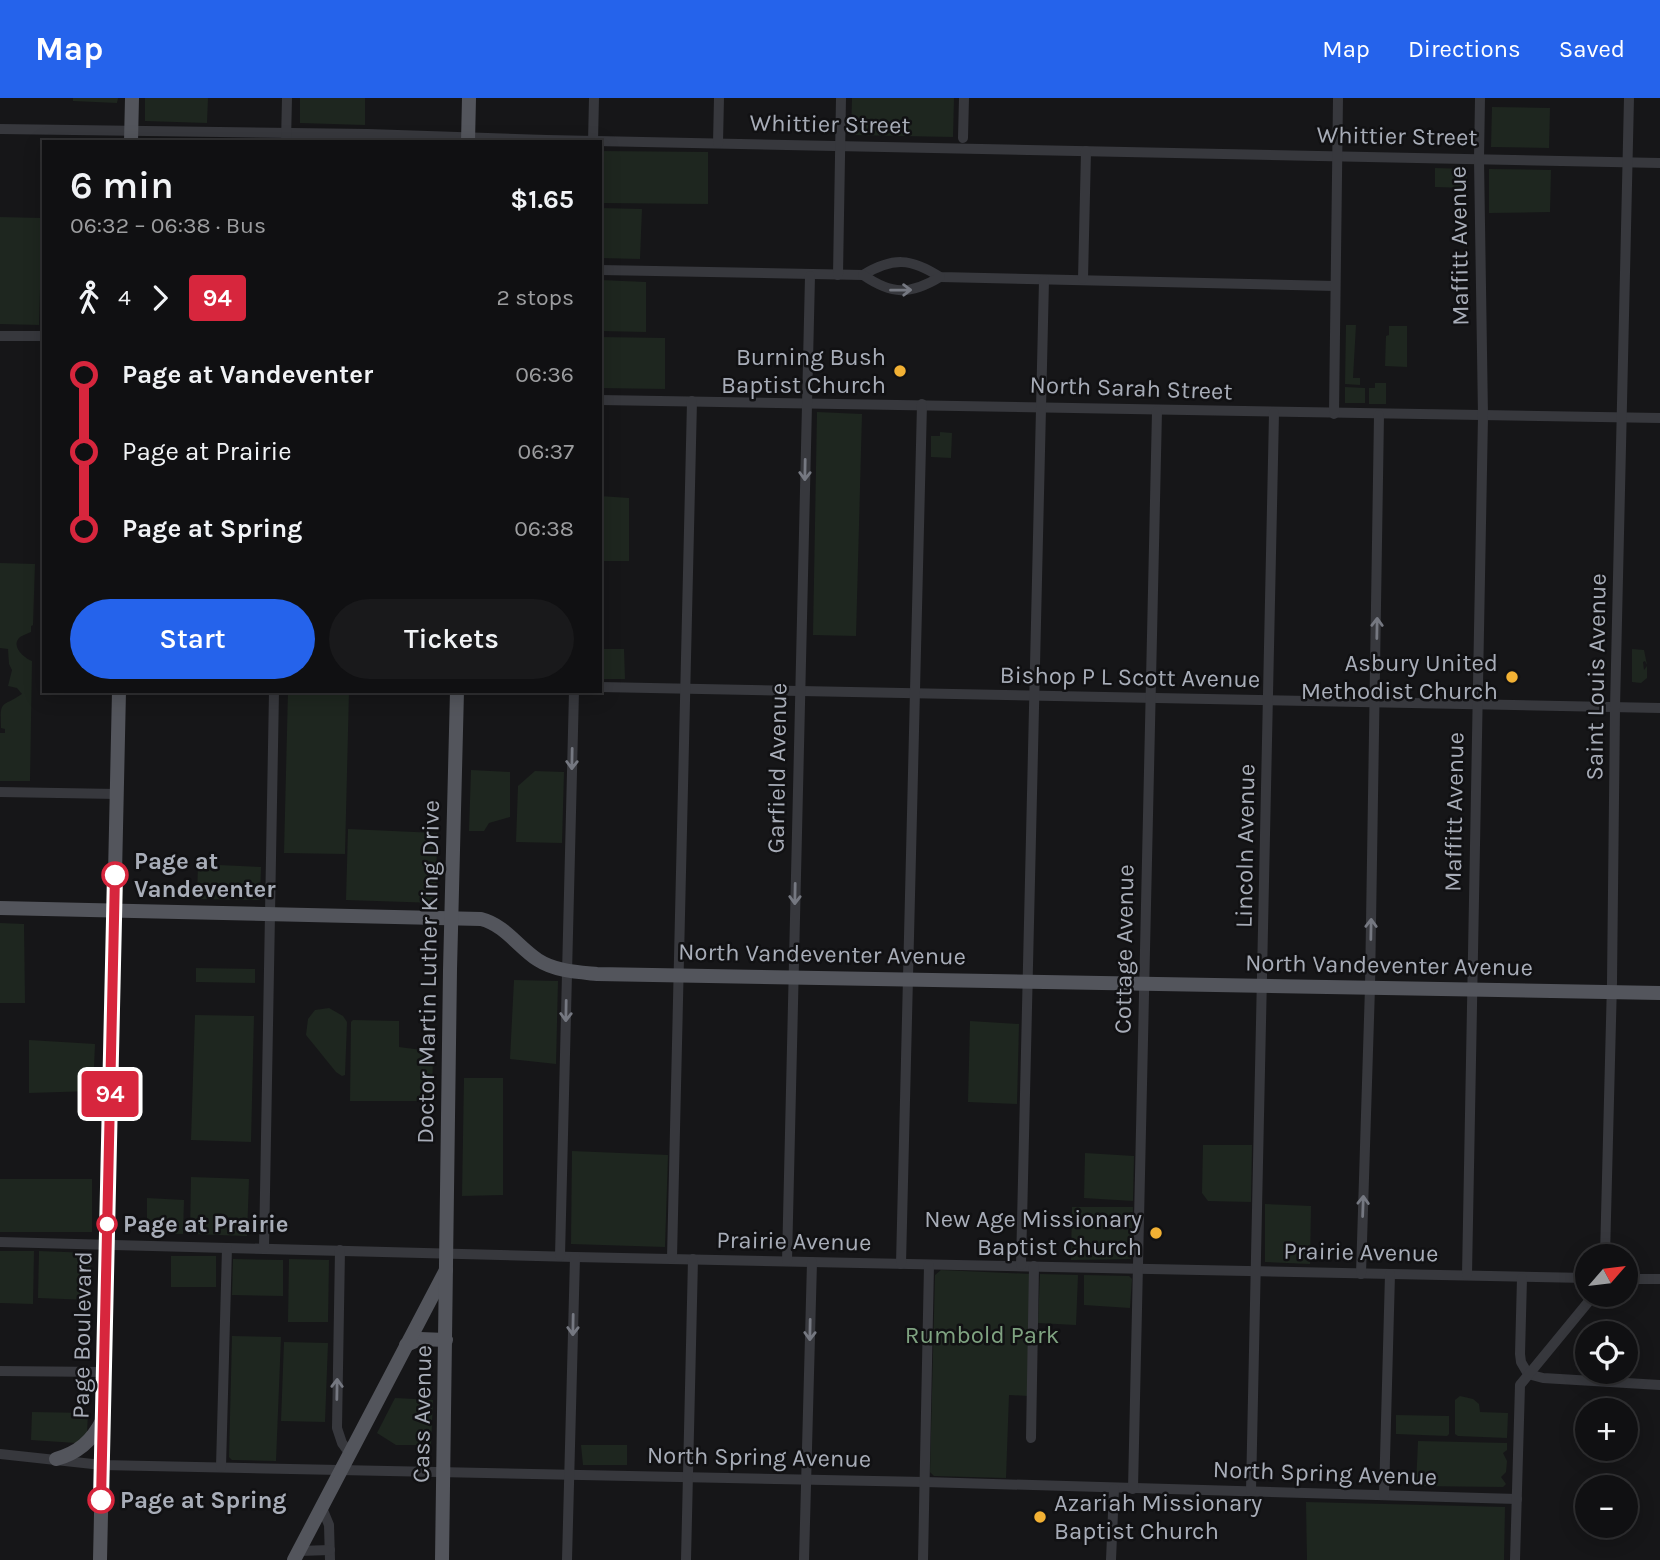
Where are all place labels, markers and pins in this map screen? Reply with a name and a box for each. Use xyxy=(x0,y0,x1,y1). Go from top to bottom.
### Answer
place label: Burning Bush Baptist Church xyxy=(721,343,886,399)
marker: Burning Bush Baptist Church xyxy=(892,363,908,379)
place label: Asbury United Methodist Church xyxy=(1301,649,1498,705)
marker: Asbury United Methodist Church xyxy=(1504,669,1520,685)
place label: Page at Vandeventer xyxy=(134,847,276,903)
marker: Page at Vandeventer xyxy=(102,862,128,888)
place label: New Age Missionary Baptist Church xyxy=(924,1205,1142,1261)
place label: Page at Prairie xyxy=(123,1210,289,1238)
marker: Page at Prairie xyxy=(97,1214,117,1234)
marker: New Age Missionary Baptist Church xyxy=(1148,1225,1164,1241)
place label: Page at Spring xyxy=(120,1486,286,1514)
marker: Page at Spring xyxy=(88,1487,114,1513)
place label: Azariah Missionary Baptist Church xyxy=(1054,1489,1262,1545)
marker: Azariah Missionary Baptist Church xyxy=(1032,1509,1048,1525)

